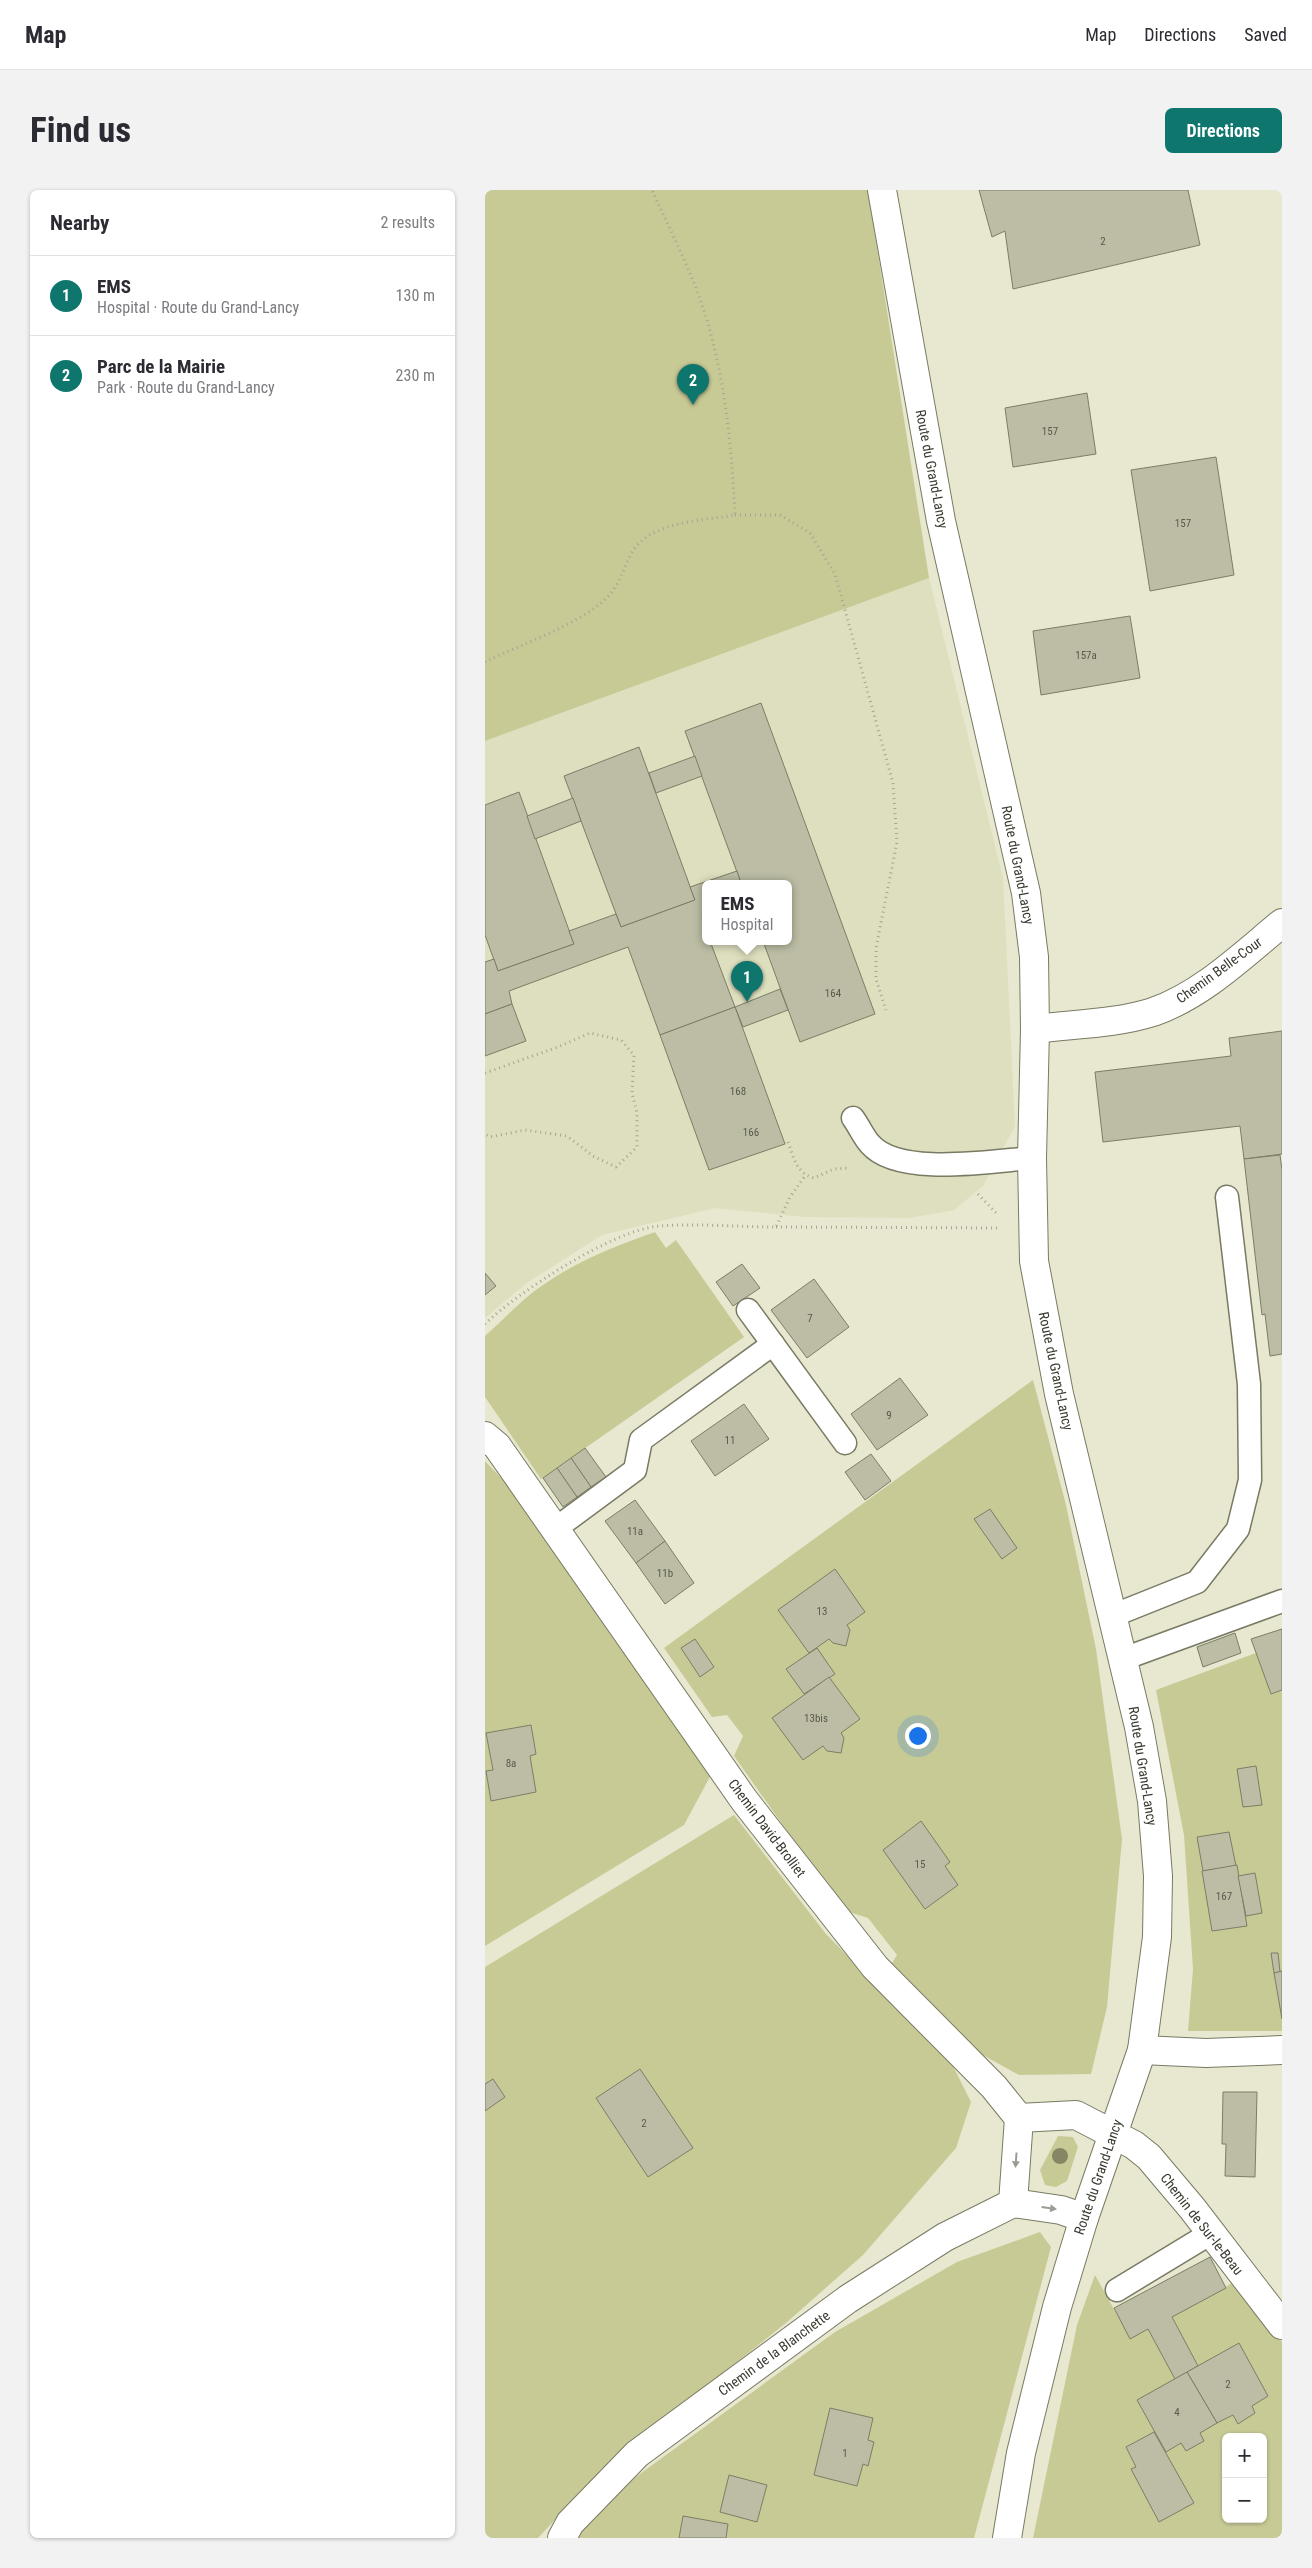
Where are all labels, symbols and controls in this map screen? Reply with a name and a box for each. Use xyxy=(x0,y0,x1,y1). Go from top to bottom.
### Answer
text: Map xyxy=(25,21,66,49)
text: Map xyxy=(1085,24,1116,45)
text: Directions xyxy=(1144,24,1216,45)
text: Saved xyxy=(1244,24,1287,45)
button: Directions xyxy=(1165,108,1282,153)
text: Find us xyxy=(30,110,131,151)
text: Nearby xyxy=(50,211,109,235)
text: 2 results xyxy=(380,213,435,232)
house number: 2 xyxy=(1100,235,1106,248)
text: EMS xyxy=(97,275,131,298)
text: 1 xyxy=(62,286,70,305)
text: 130 m xyxy=(396,286,435,305)
text: Hospital · Route du Grand-Lancy xyxy=(97,298,299,317)
text: Parc de la Mairie xyxy=(97,355,225,378)
pin: 2 xyxy=(677,364,709,405)
text: 2 xyxy=(62,366,70,385)
text: 230 m xyxy=(396,366,435,385)
text: Park · Route du Grand-Lancy xyxy=(97,378,275,397)
street label: Route du Grand-Lancy xyxy=(913,408,951,530)
house number: 157 xyxy=(1042,425,1058,438)
house number: 157 xyxy=(1175,517,1191,530)
house number: 157a xyxy=(1075,649,1097,662)
street label: Route du Grand-Lancy xyxy=(999,804,1037,926)
popup xyxy=(702,880,792,945)
text: EMS xyxy=(721,892,755,915)
text: Hospital xyxy=(721,915,773,934)
street label: Chemin Belle-Cour xyxy=(1173,934,1265,1006)
pin: 1 xyxy=(731,961,763,1002)
house number: 164 xyxy=(825,987,842,1000)
house number: 168 xyxy=(730,1085,746,1098)
house number: 166 xyxy=(743,1126,759,1139)
street label: Route du Grand-Lancy xyxy=(1036,1310,1076,1432)
house number: 7 xyxy=(807,1312,813,1325)
house number: 9 xyxy=(886,1409,892,1422)
house number: 11 xyxy=(725,1434,735,1447)
house number: 11a xyxy=(627,1525,643,1538)
house number: 11b xyxy=(657,1567,673,1580)
house number: 13 xyxy=(817,1605,827,1618)
street label: Route du Grand-Lancy xyxy=(1126,1705,1160,1827)
house number: 13bis xyxy=(804,1712,828,1725)
your location xyxy=(905,1723,931,1749)
house number: 8a xyxy=(506,1757,516,1770)
street label: Chemin David-Brolliet xyxy=(725,1776,809,1880)
house number: 15 xyxy=(915,1858,925,1871)
house number: 167 xyxy=(1216,1890,1232,1903)
house number: 2 xyxy=(641,2117,647,2130)
street label: Route du Grand-Lancy xyxy=(1071,2117,1125,2237)
one-way arrow xyxy=(1012,2153,1020,2169)
street label: Chemin de Sur-le-Beau xyxy=(1157,2170,1247,2278)
one-way arrow xyxy=(1041,2204,1057,2212)
street label: Chemin de la Blanchette xyxy=(715,2307,833,2399)
house number: 2 xyxy=(1225,2378,1231,2391)
house number: 4 xyxy=(1174,2406,1180,2419)
map controls xyxy=(1222,2433,1267,2523)
button: + xyxy=(1222,2433,1267,2478)
house number: 1 xyxy=(842,2447,848,2460)
button: − xyxy=(1222,2478,1267,2523)

